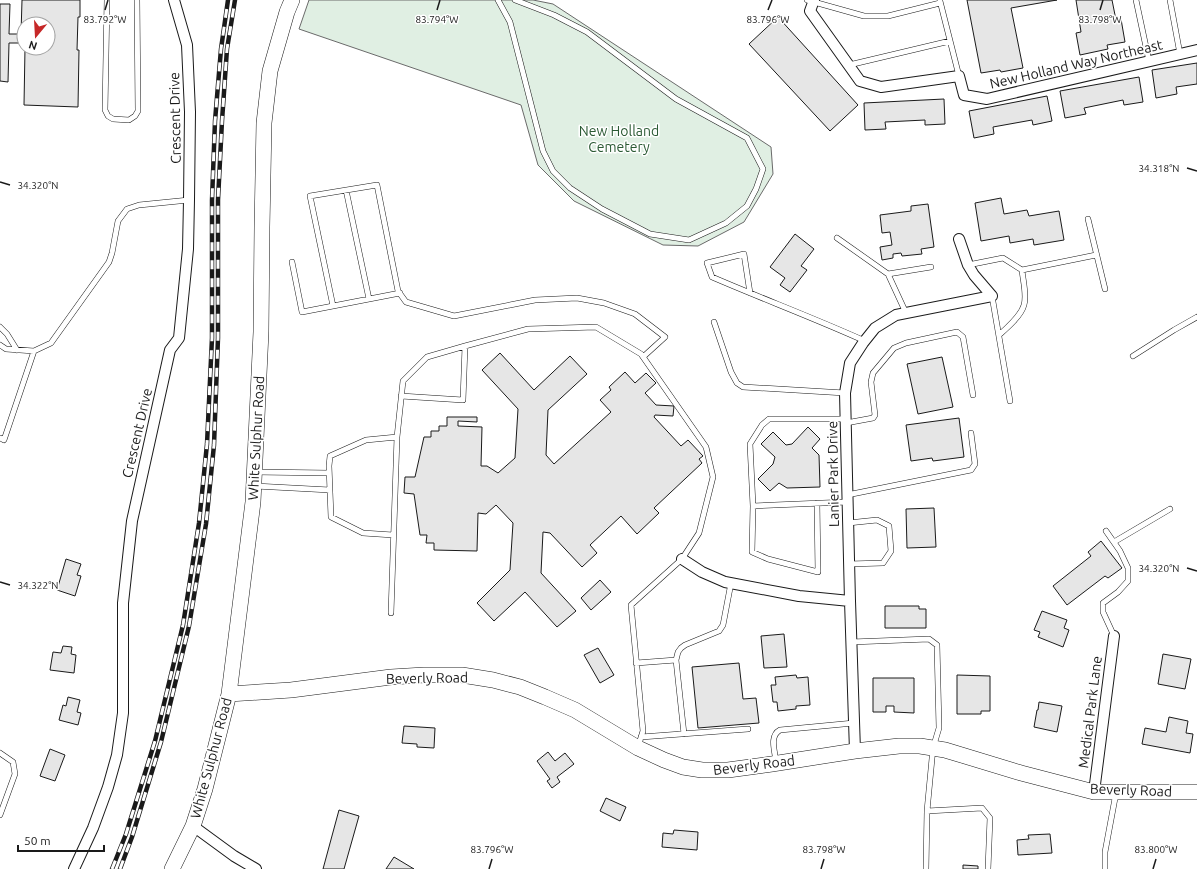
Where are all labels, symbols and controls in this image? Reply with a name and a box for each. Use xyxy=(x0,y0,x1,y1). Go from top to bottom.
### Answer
text: 83.792°W xyxy=(83,14,127,25)
text: 83.794°W xyxy=(415,14,459,25)
text: 83.796°W xyxy=(746,14,790,25)
text: 83.798°W xyxy=(1078,14,1122,25)
north arrow xyxy=(16,16,56,56)
street label: New Holland Way Northeast xyxy=(988,36,1165,92)
text: N xyxy=(27,39,39,52)
street label: Crescent Drive xyxy=(166,72,184,164)
park label: New Holland Cemetery xyxy=(579,123,659,155)
text: 34.318°N xyxy=(1138,163,1180,174)
text: 34.320°N xyxy=(17,180,59,191)
street label: White Sulphur Road xyxy=(245,375,267,501)
street label: Crescent Drive xyxy=(119,387,155,479)
street label: Lanier Park Drive xyxy=(824,421,842,527)
text: 34.320°N xyxy=(1138,563,1180,574)
text: 34.322°N xyxy=(17,580,59,591)
street label: Medical Park Lane xyxy=(1075,655,1105,769)
street label: Beverly Road xyxy=(386,669,468,687)
street label: White Sulphur Road xyxy=(187,696,235,820)
street label: Beverly Road xyxy=(712,752,796,778)
street label: Beverly Road xyxy=(1090,781,1172,799)
scale bar xyxy=(18,827,104,853)
text: 50 m xyxy=(24,834,51,847)
text: 83.796°W xyxy=(470,844,514,855)
text: 83.798°W xyxy=(802,844,846,855)
text: 83.800°W xyxy=(1134,844,1178,855)

